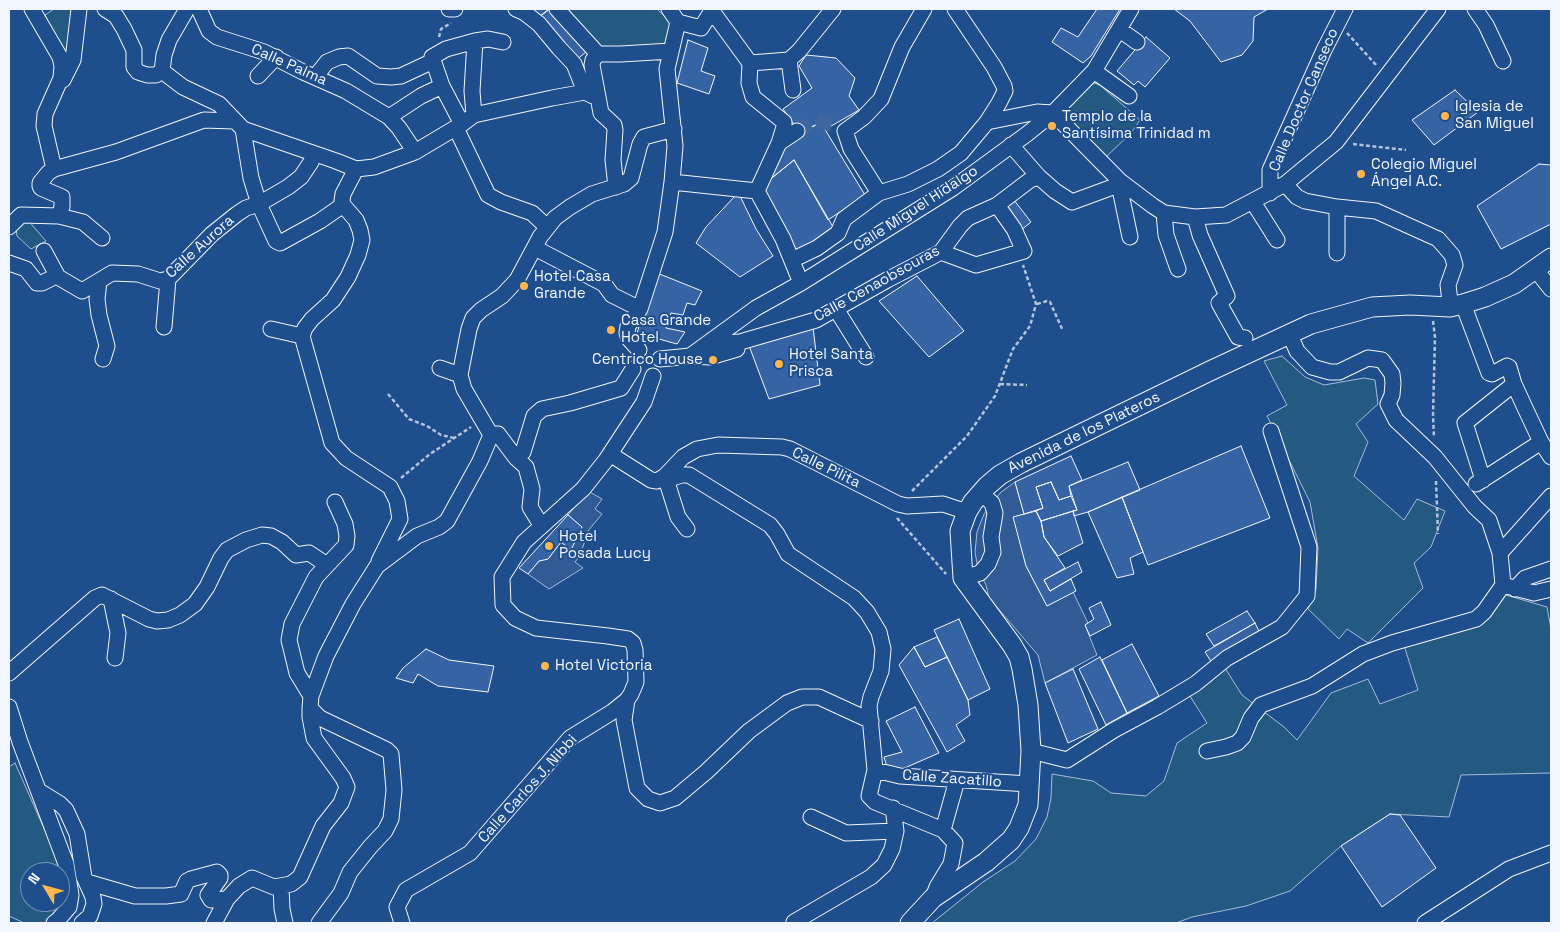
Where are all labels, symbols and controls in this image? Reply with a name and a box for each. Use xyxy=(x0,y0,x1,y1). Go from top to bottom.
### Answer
street label: Calle Doctor Canseco xyxy=(1266,26,1342,174)
street label: Calle Palma xyxy=(248,40,330,90)
place label: Iglesia de San Miguel xyxy=(1455,98,1534,133)
place label: Templo de la Santísima Trinidad m xyxy=(1062,108,1211,143)
marker: Iglesia de San Miguel xyxy=(1439,110,1451,122)
marker: Templo de la Santísima Trinidad m xyxy=(1046,120,1058,132)
place label: Colegio Miguel Ángel A.C. xyxy=(1371,156,1477,191)
street label: Calle Miguel Hidalgo xyxy=(850,162,982,256)
marker: Colegio Miguel Ángel A.C. xyxy=(1355,168,1367,180)
street label: Calle Aurora xyxy=(162,212,238,282)
street label: Calle Cenaobscuras xyxy=(811,242,943,326)
place label: Hotel Casa Grande xyxy=(534,268,611,303)
marker: Hotel Casa Grande xyxy=(518,280,530,292)
place label: Casa Grande Hotel xyxy=(621,312,711,347)
marker: Casa Grande Hotel xyxy=(605,324,617,336)
place label: Hotel Santa Prisca xyxy=(789,346,873,381)
place label: Centrico House xyxy=(592,351,703,369)
marker: Centrico House xyxy=(707,354,719,366)
marker: Hotel Santa Prisca xyxy=(773,358,785,370)
street label: Avenida de los Plateros xyxy=(1005,388,1163,478)
street label: Calle Pilita xyxy=(789,444,863,492)
place label: Hotel Posada Lucy xyxy=(559,528,651,563)
marker: Hotel Posada Lucy xyxy=(543,540,555,552)
place label: Hotel Victoria xyxy=(555,657,652,675)
marker: Hotel Victoria xyxy=(539,660,551,672)
street label: Calle Carlos J. Nibbi xyxy=(475,731,581,847)
street label: Calle Zacatillo xyxy=(902,767,1002,791)
north arrow xyxy=(20,862,70,912)
text: N xyxy=(24,869,44,888)

